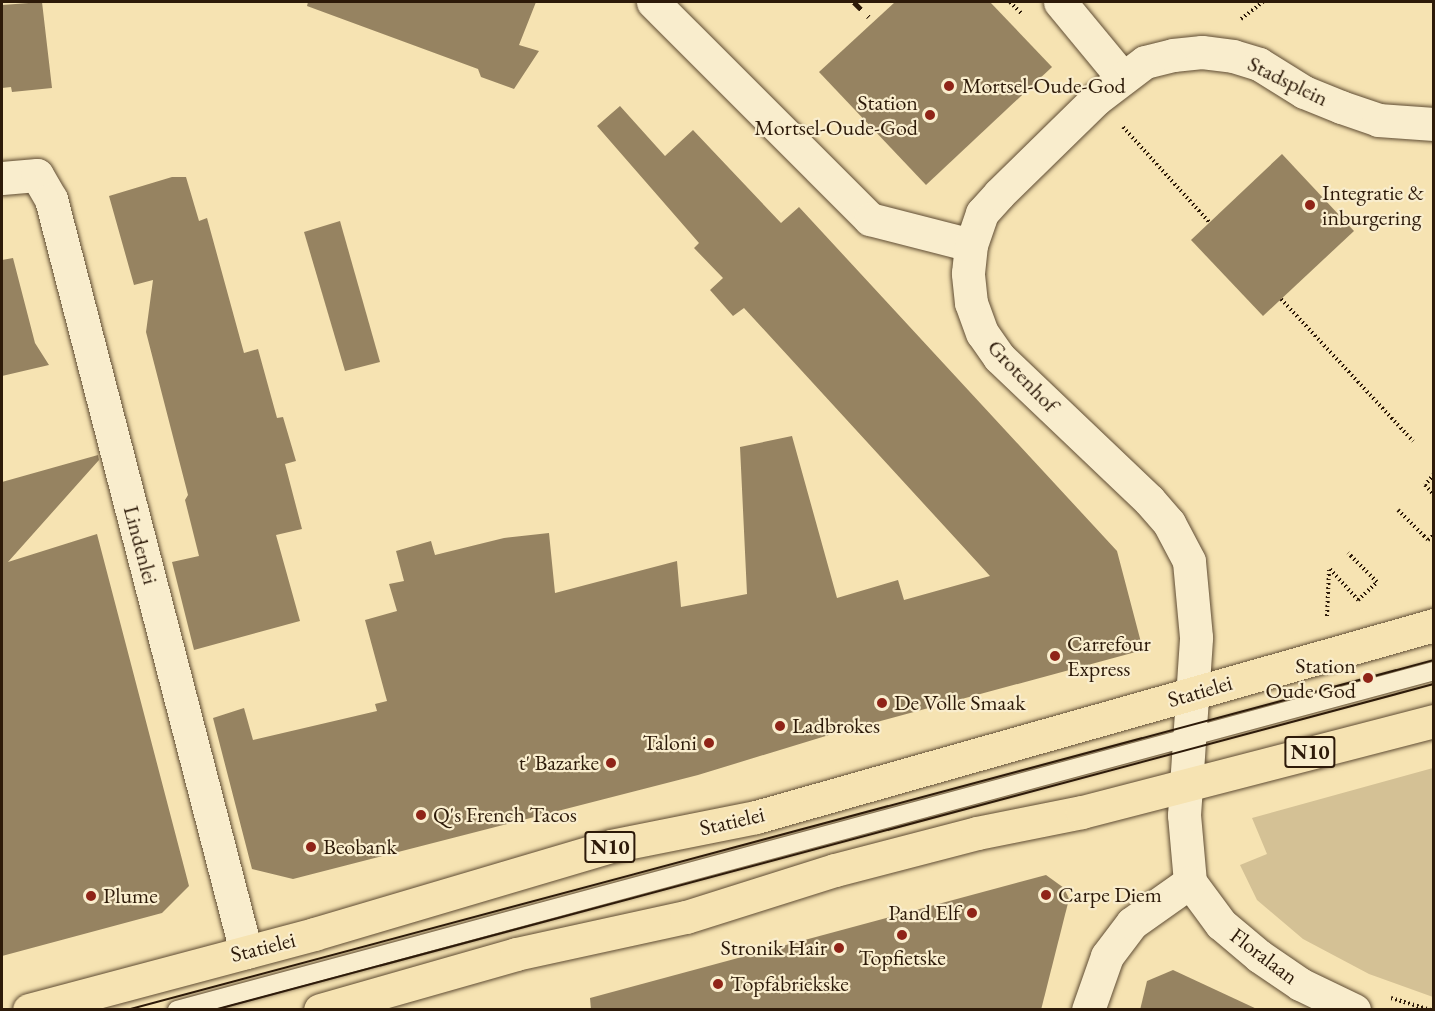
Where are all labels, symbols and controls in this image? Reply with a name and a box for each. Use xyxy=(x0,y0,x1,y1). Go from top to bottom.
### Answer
street label: Stadsplein xyxy=(1244,50,1332,112)
place label: Mortsel-Oude-God xyxy=(962,73,1126,99)
marker: Mortsel-Oude-God xyxy=(940,77,958,95)
place label: Station Mortsel-Oude-God xyxy=(754,89,918,140)
marker: Station Mortsel-Oude-God xyxy=(923,108,937,122)
place label: Integratie & inburgering xyxy=(1322,179,1424,230)
marker: Integratie & inburgering xyxy=(1303,198,1317,212)
street label: Grotenhof xyxy=(982,334,1064,418)
street label: Lindenlei xyxy=(118,503,164,587)
place label: Carrefour Express xyxy=(1067,630,1151,682)
marker: Carrefour Express xyxy=(1048,649,1062,663)
place label: Station Oude God xyxy=(1265,652,1356,704)
street label: Statielei xyxy=(1165,669,1235,713)
marker: Station Oude God xyxy=(1361,671,1375,685)
place label: De Volle Smaak xyxy=(894,690,1025,716)
marker: De Volle Smaak xyxy=(875,696,889,710)
place label: Ladbrokes xyxy=(792,713,880,739)
marker: Ladbrokes xyxy=(773,719,787,733)
place label: Taloni xyxy=(643,730,697,756)
road number: N10 xyxy=(1283,734,1337,770)
marker: Taloni xyxy=(702,736,716,750)
place label: t' Bazarke xyxy=(519,750,599,776)
marker: t' Bazarke xyxy=(604,756,618,770)
street label: Statielei xyxy=(697,801,767,841)
place label: Q's French Tacos xyxy=(433,802,577,828)
marker: Q's French Tacos xyxy=(414,808,428,822)
road number: N10 xyxy=(583,829,637,865)
place label: Beobank xyxy=(323,834,397,860)
marker: Beobank xyxy=(304,840,318,854)
place label: Carpe Diem xyxy=(1058,882,1162,908)
place label: Plume xyxy=(103,883,158,909)
marker: Carpe Diem xyxy=(1039,888,1053,902)
marker: Plume xyxy=(84,889,98,903)
place label: Pand Elf xyxy=(888,900,960,926)
marker: Pand Elf xyxy=(965,906,979,920)
street label: Floralaan xyxy=(1225,922,1303,990)
street label: Statielei xyxy=(228,926,298,968)
marker: Topfietske xyxy=(895,928,909,942)
place label: Stronik Hair xyxy=(721,935,827,961)
marker: Stronik Hair xyxy=(832,941,846,955)
place label: Topfietske xyxy=(858,945,946,971)
place label: Topfabriekske xyxy=(730,971,849,997)
marker: Topfabriekske xyxy=(711,977,725,991)

